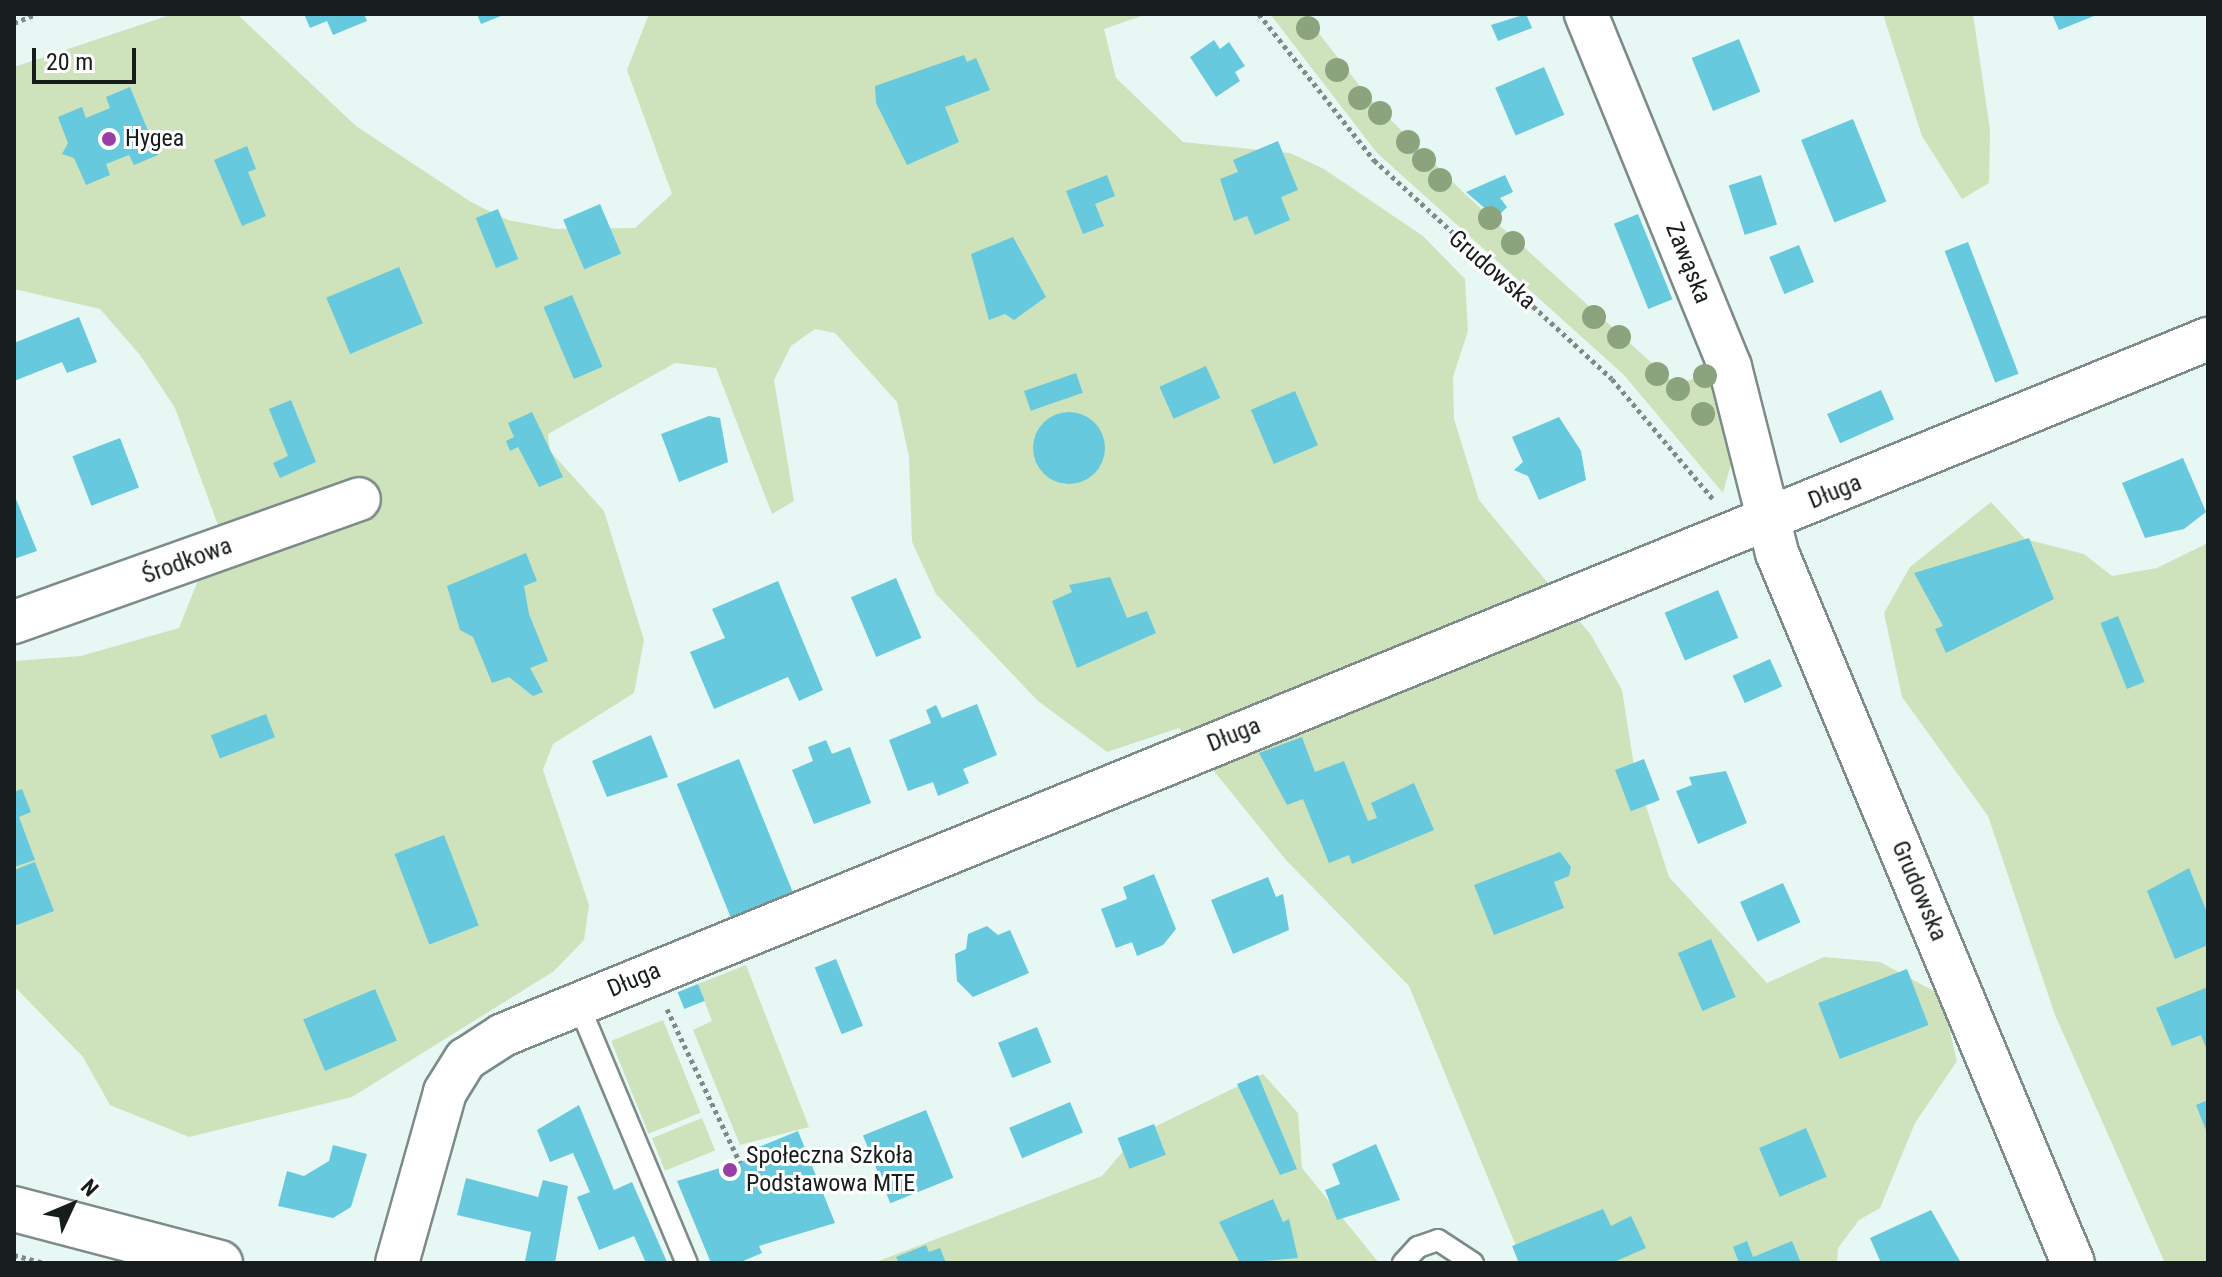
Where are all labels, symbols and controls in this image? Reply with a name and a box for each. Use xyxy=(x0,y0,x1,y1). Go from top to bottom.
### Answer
scale bar xyxy=(36,32,140,82)
text: 20 m xyxy=(46,48,93,76)
place label: Hygea xyxy=(125,125,184,153)
marker: Hygea xyxy=(100,130,118,148)
street label: Zawąska xyxy=(1659,218,1717,308)
street label: Grudowska xyxy=(1443,224,1541,316)
street label: Długa xyxy=(1804,468,1866,516)
street label: Środkowa xyxy=(138,531,236,591)
street label: Długa xyxy=(1203,711,1265,759)
street label: Grudowska xyxy=(1885,837,1953,945)
street label: Długa xyxy=(603,956,665,1004)
place label: Społeczna Szkoła Podstawowa MTE xyxy=(746,1142,915,1198)
marker: Społeczna Szkoła Podstawowa MTE xyxy=(721,1161,739,1179)
north arrow xyxy=(32,1165,112,1245)
text: N xyxy=(76,1174,103,1202)

